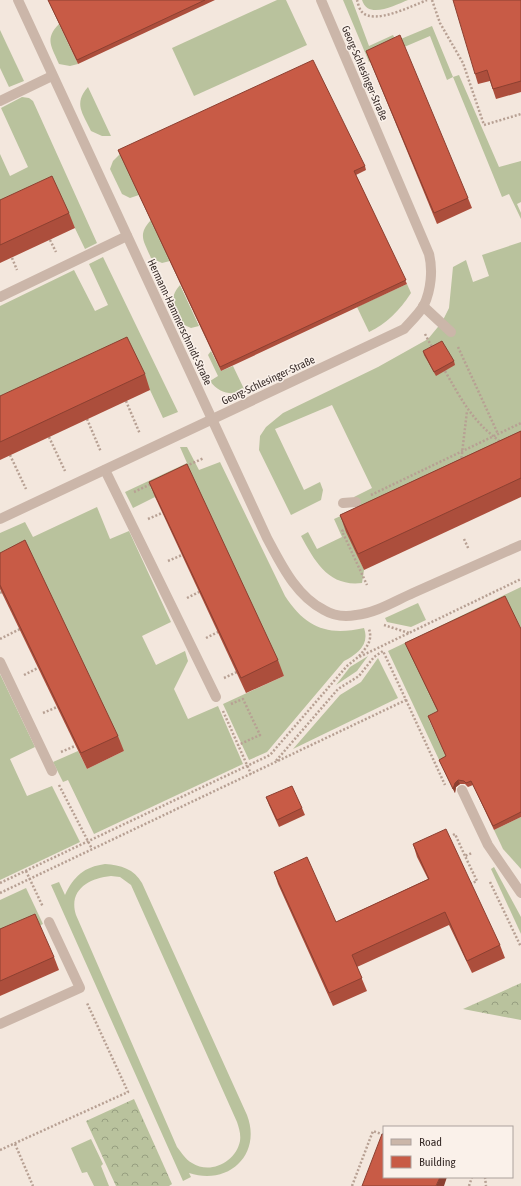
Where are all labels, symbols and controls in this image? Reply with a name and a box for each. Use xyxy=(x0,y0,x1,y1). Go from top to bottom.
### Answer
street label: Georg-Schlesinger-Straße xyxy=(340,24,390,122)
street label: Hermann-Hammerschmidt-Straße xyxy=(145,257,215,387)
street label: Georg-Schlesinger-Straße xyxy=(219,353,317,407)
legend xyxy=(383,1126,513,1178)
text: Road xyxy=(419,1135,442,1149)
text: Building xyxy=(419,1155,457,1169)

